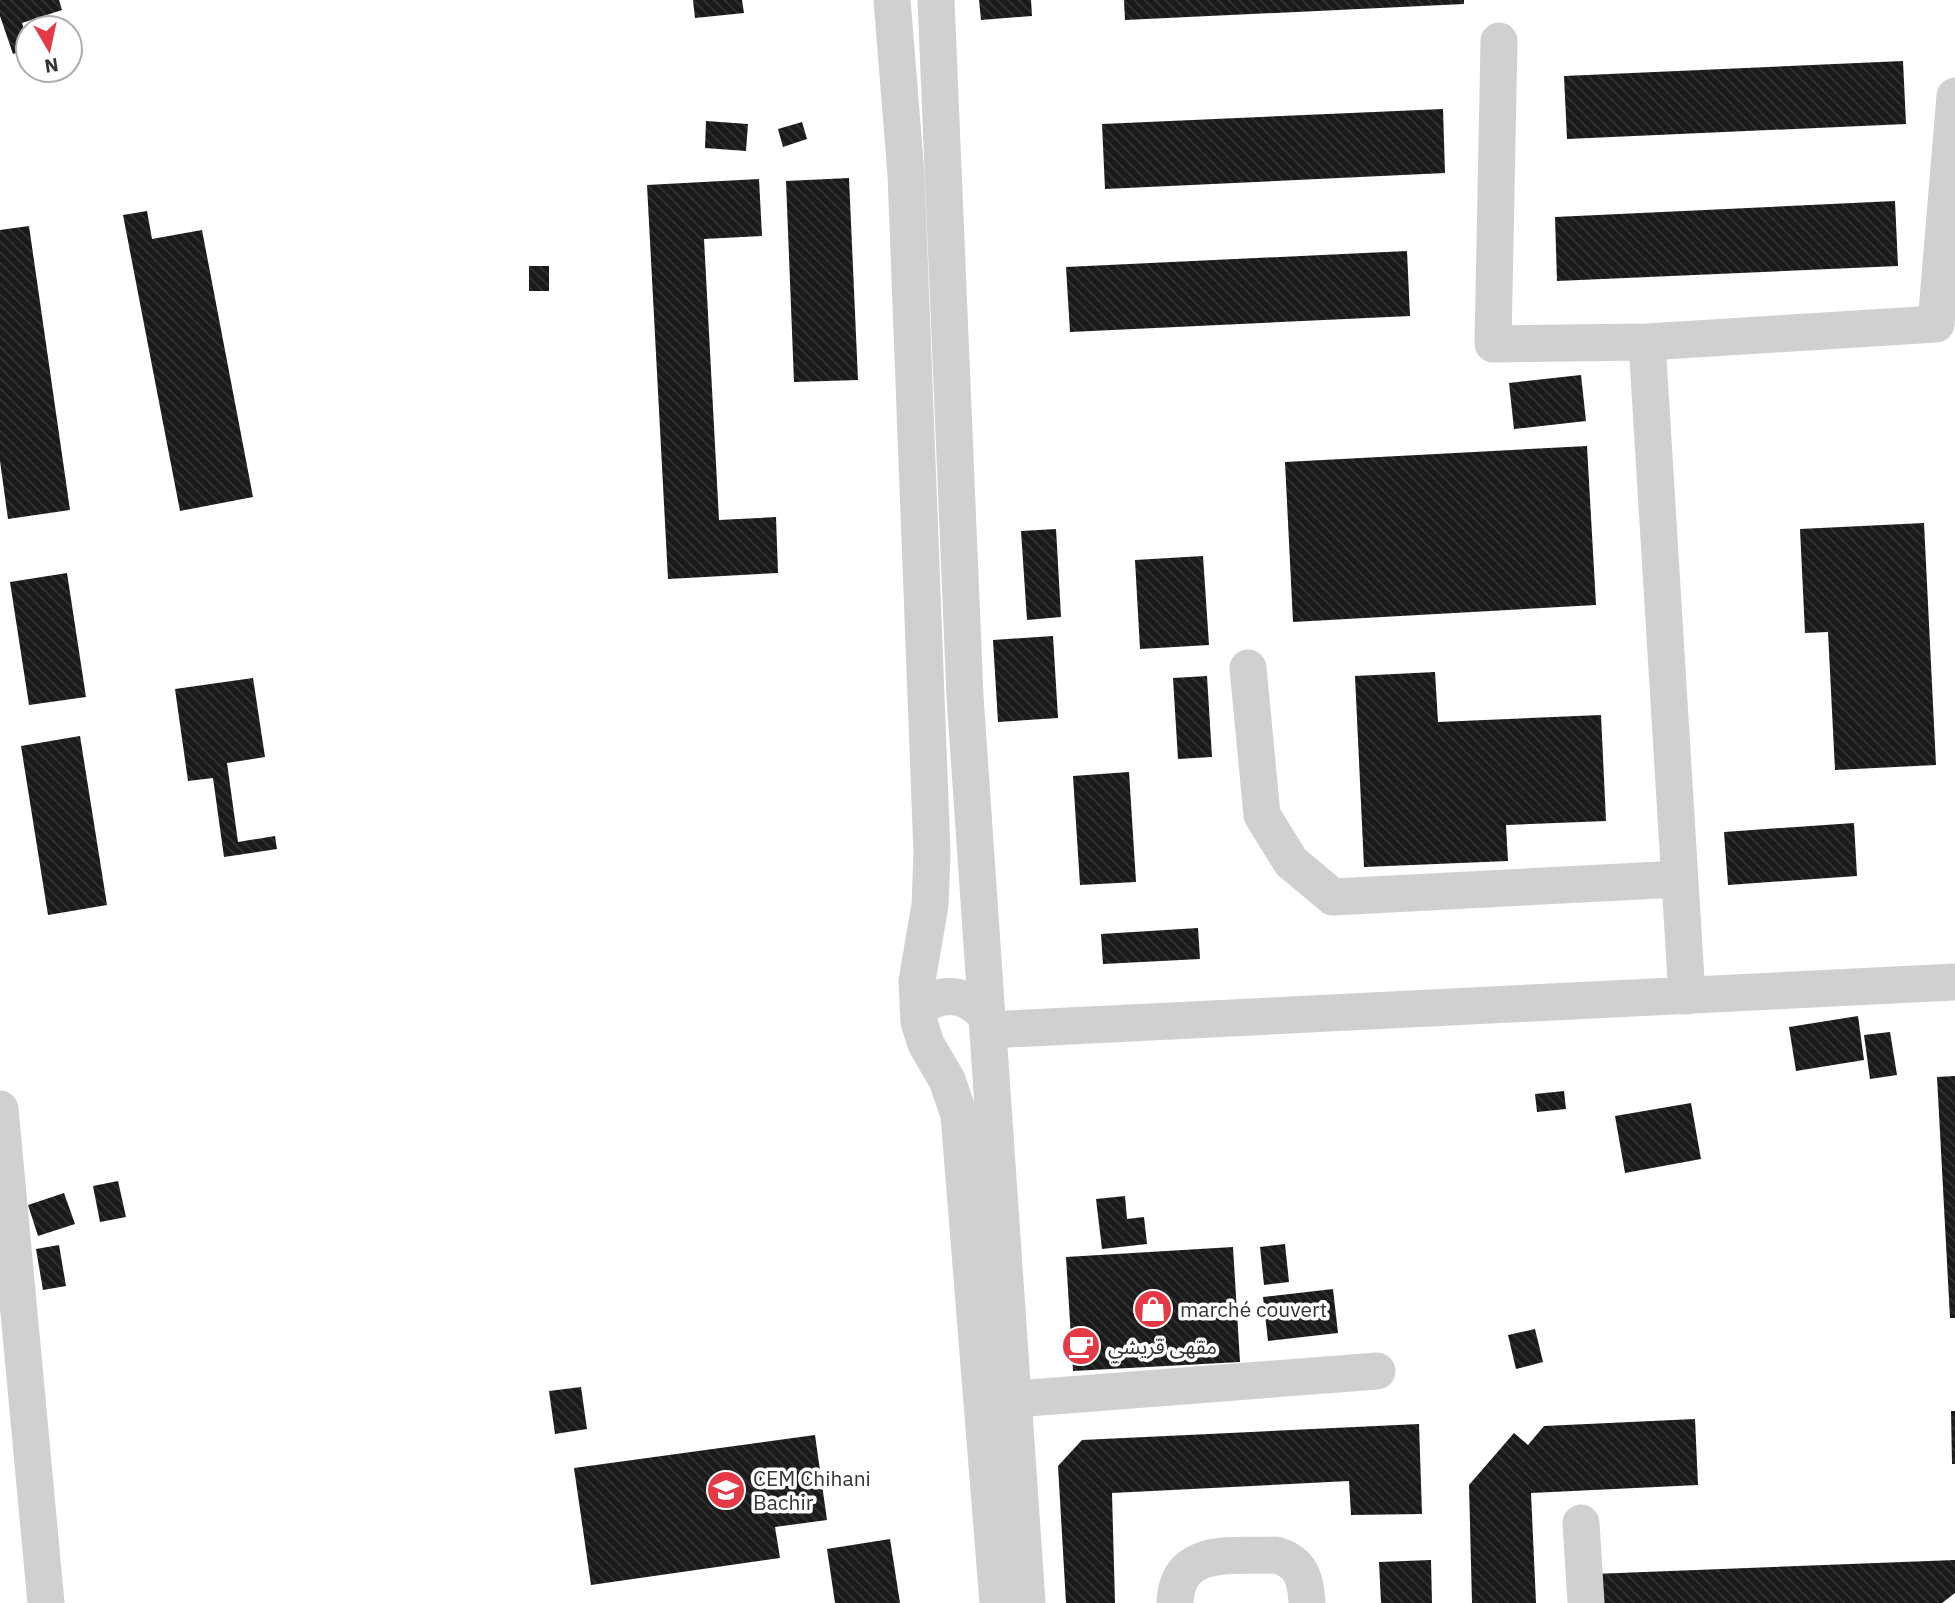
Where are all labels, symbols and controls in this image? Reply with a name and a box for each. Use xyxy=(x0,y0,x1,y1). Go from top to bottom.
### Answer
north arrow xyxy=(14,14,84,84)
text: N xyxy=(43,53,60,79)
shop icon: marché couvert xyxy=(1132,1288,1174,1330)
place label: marché couvert xyxy=(1180,1295,1327,1323)
cafe icon: مقهى قريشي xyxy=(1060,1325,1102,1367)
place label: مقهى قريشي xyxy=(1108,1332,1217,1363)
place label: CEM Chihani Bachir xyxy=(753,1464,871,1516)
school or university icon: CEM Chihani Bachir xyxy=(705,1469,747,1511)

